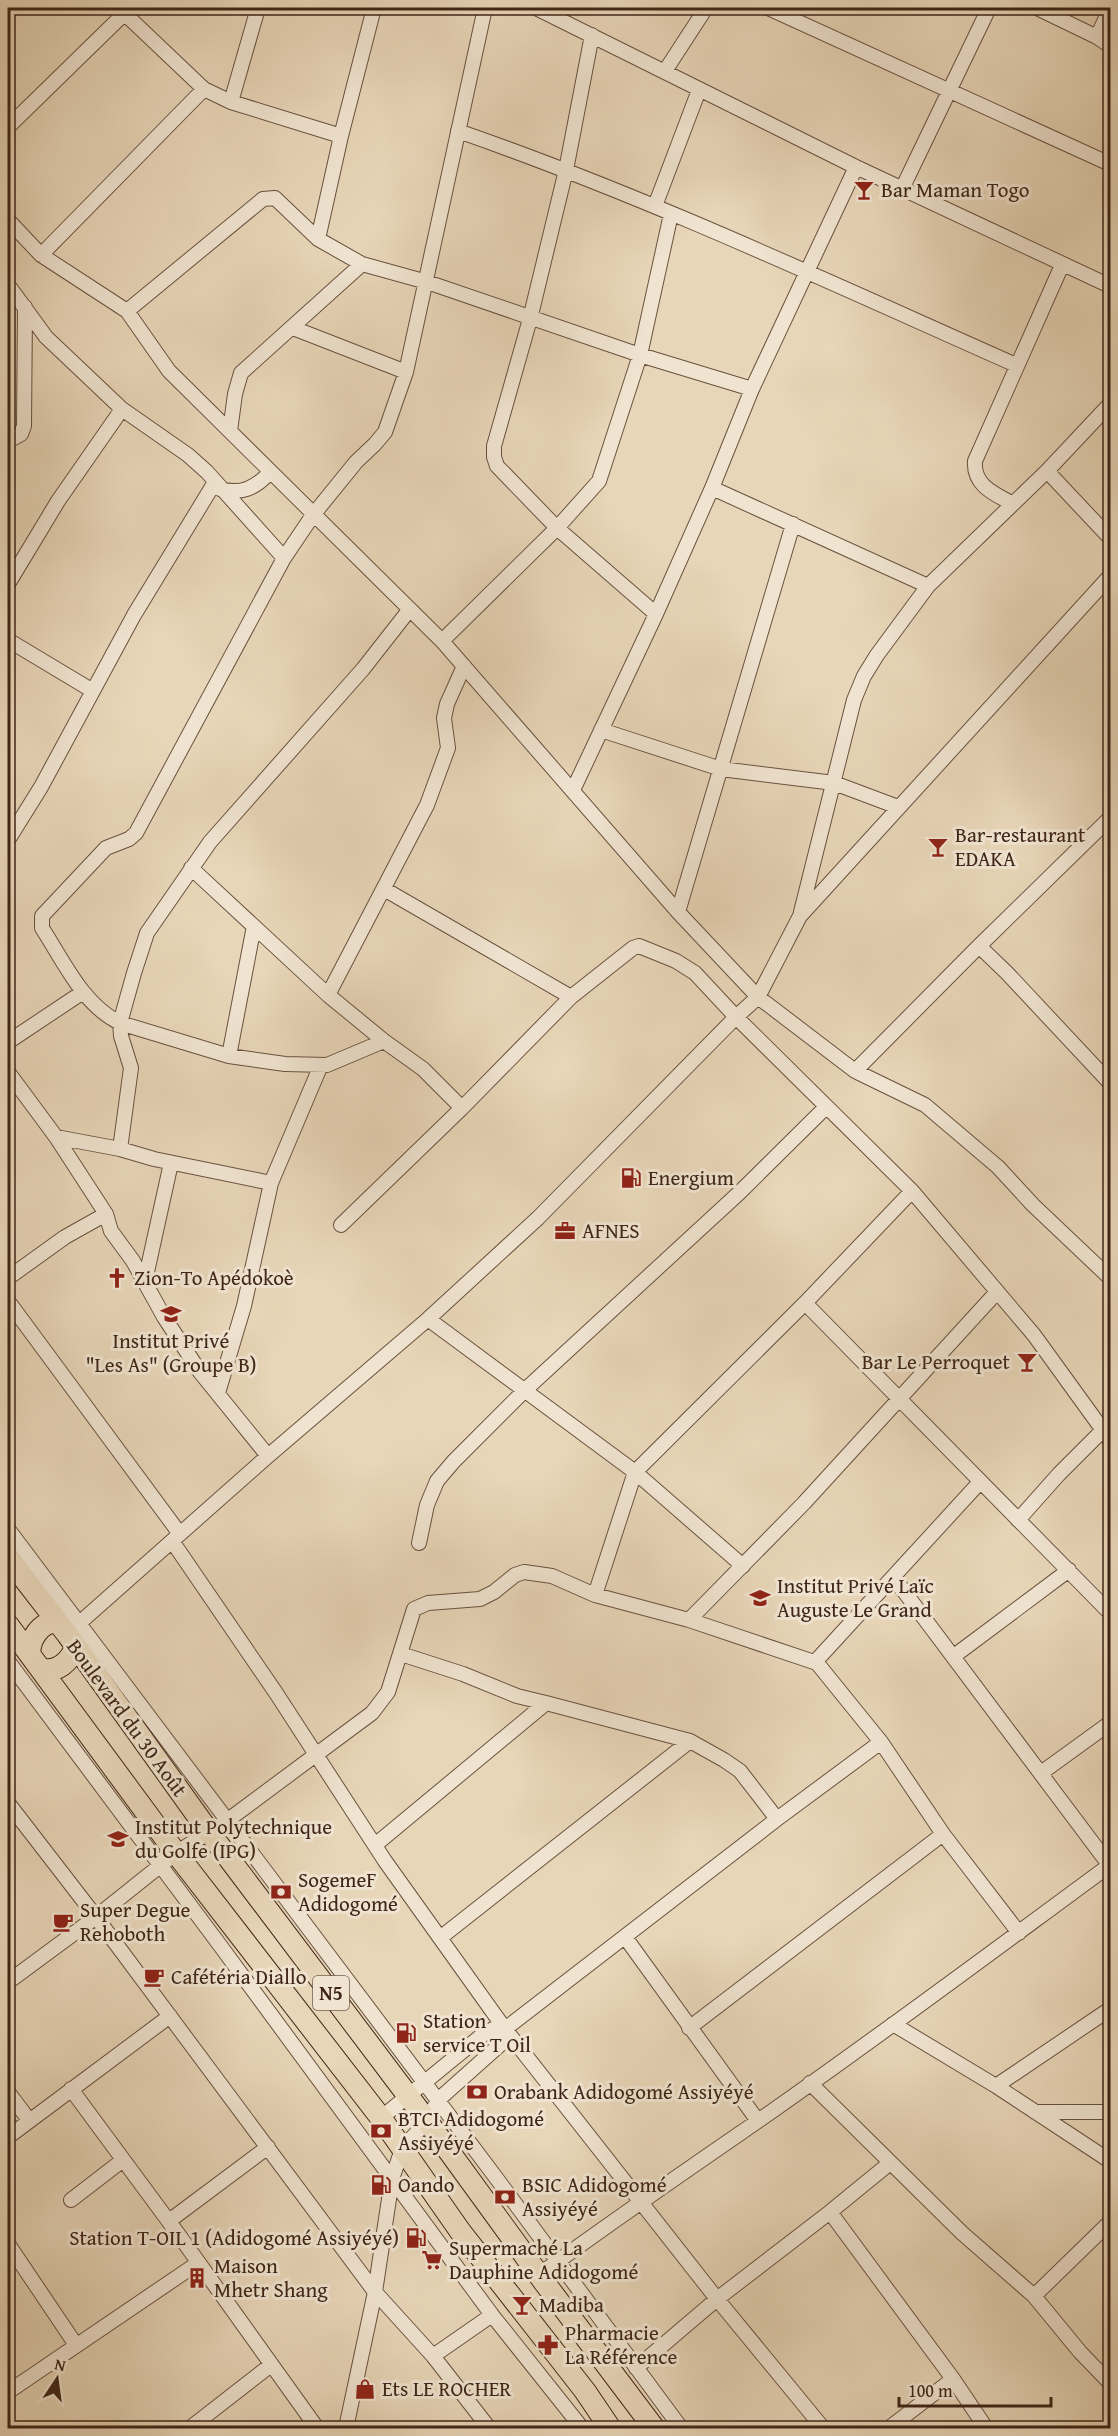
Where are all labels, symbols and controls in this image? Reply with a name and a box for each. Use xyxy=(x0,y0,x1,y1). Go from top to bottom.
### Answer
place label: Bar Maman Togo xyxy=(881,174,1030,205)
bar icon: Bar Maman Togo xyxy=(852,178,876,202)
place label: Bar-restaurant EDAKA xyxy=(955,819,1086,874)
bar icon: Bar-restaurant EDAKA xyxy=(926,835,950,859)
place label: Energium xyxy=(648,1162,734,1193)
fuel station icon: Energium xyxy=(619,1166,643,1190)
place label: AFNES xyxy=(582,1215,640,1246)
office icon: AFNES xyxy=(553,1219,577,1243)
place label: Zion-To Apédokoè xyxy=(134,1262,294,1293)
church icon: Zion-To Apédokoè xyxy=(105,1266,129,1290)
school or university icon: Institut Privé "Les As" (Groupe B) xyxy=(159,1302,183,1326)
place label: Institut Privé "Les As" (Groupe B) xyxy=(85,1325,257,1380)
place label: Bar Le Perroquet xyxy=(862,1346,1011,1377)
bar icon: Bar Le Perroquet xyxy=(1015,1350,1039,1374)
place label: Institut Privé Laïc Auguste Le Grand xyxy=(777,1570,934,1625)
school or university icon: Institut Privé Laïc Auguste Le Grand xyxy=(748,1586,772,1610)
street label: Boulevard du 30 Août xyxy=(60,1632,196,1803)
place label: Institut Polytechnique du Golfe (IPG) xyxy=(135,1811,332,1866)
school or university icon: Institut Polytechnique du Golfe (IPG) xyxy=(106,1827,130,1851)
place label: SogemeF Adidogomé xyxy=(298,1864,398,1919)
bank icon: SogemeF Adidogomé xyxy=(269,1880,293,1904)
place label: Super Degue Rehoboth xyxy=(80,1894,190,1949)
cafe icon: Super Degue Rehoboth xyxy=(51,1910,75,1934)
place label: Cafétéria Diallo xyxy=(171,1961,306,1992)
cafe icon: Cafétéria Diallo xyxy=(142,1965,166,1989)
road number: N5 xyxy=(313,1976,349,2010)
place label: Station service T Oil xyxy=(423,2005,531,2060)
fuel station icon: Station service T Oil xyxy=(394,2021,418,2045)
place label: Orabank Adidogomé Assiyéyé xyxy=(494,2076,754,2107)
bank icon: Orabank Adidogomé Assiyéyé xyxy=(465,2080,489,2104)
place label: BTCI Adidogomé Assiyéyé xyxy=(398,2103,544,2158)
bank icon: BTCI Adidogomé Assiyéyé xyxy=(369,2119,393,2143)
place label: Oando xyxy=(398,2169,454,2200)
place label: BSIC Adidogomé Assiyéyé xyxy=(522,2169,667,2224)
fuel station icon: Oando xyxy=(369,2173,393,2197)
bank icon: BSIC Adidogomé Assiyéyé xyxy=(493,2185,517,2209)
place label: Station T-OIL 1 (Adidogomé Assiyéyé) xyxy=(69,2222,399,2253)
fuel station icon: Station T-OIL 1 (Adidogomé Assiyéyé) xyxy=(404,2226,428,2250)
place label: Supermaché La Dauphine Adidogomé xyxy=(449,2232,638,2287)
supermarket icon: Supermaché La Dauphine Adidogomé xyxy=(420,2248,444,2272)
place label: Maison Mhetr Shang xyxy=(214,2250,328,2305)
building icon: Maison Mhetr Shang xyxy=(185,2266,209,2290)
place label: Madiba xyxy=(539,2289,604,2320)
bar icon: Madiba xyxy=(510,2293,534,2317)
place label: Pharmacie La Référence xyxy=(565,2317,678,2372)
pharmacy icon: Pharmacie La Référence xyxy=(536,2333,560,2357)
north arrow xyxy=(27,2349,87,2409)
text: N xyxy=(52,2351,69,2377)
scale bar xyxy=(899,2370,1050,2408)
place label: Ets LE ROCHER xyxy=(382,2373,512,2404)
shop icon: Ets LE ROCHER xyxy=(353,2377,377,2401)
text: 100 m xyxy=(908,2377,953,2404)

